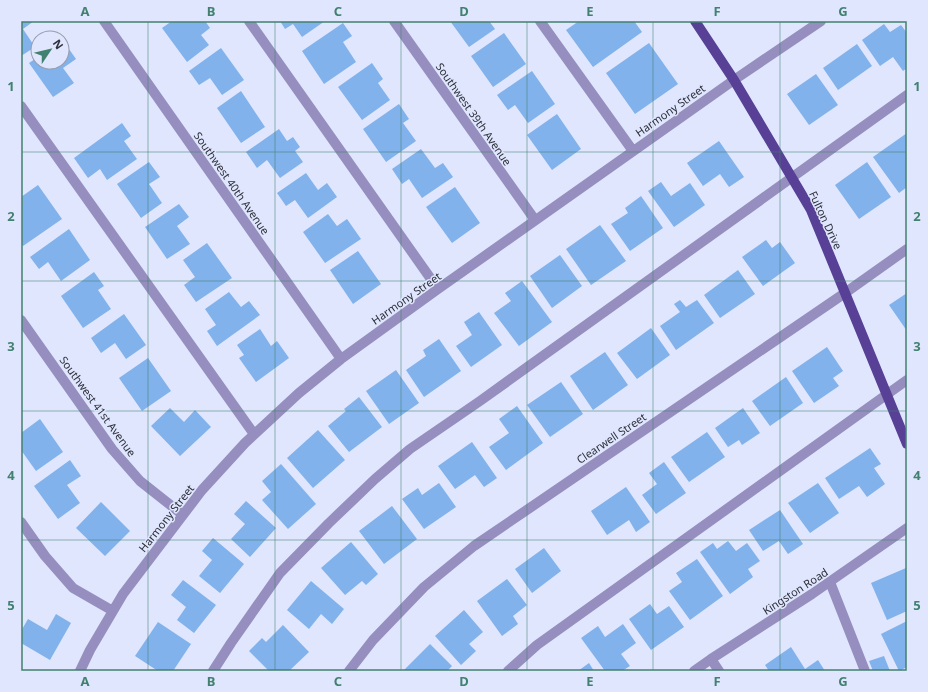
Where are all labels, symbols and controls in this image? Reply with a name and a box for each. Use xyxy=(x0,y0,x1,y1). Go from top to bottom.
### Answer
text: A xyxy=(81,2,90,20)
text: B xyxy=(207,2,215,20)
text: C xyxy=(334,2,342,20)
text: D xyxy=(459,2,469,20)
text: E xyxy=(586,2,594,20)
text: F xyxy=(713,2,721,20)
text: G xyxy=(838,2,848,20)
north arrow xyxy=(30,30,70,70)
text: N xyxy=(50,36,67,52)
street label: Southwest 39th Avenue xyxy=(433,60,515,168)
text: 1 xyxy=(7,77,15,95)
text: 1 xyxy=(913,77,921,95)
street label: Harmony Street xyxy=(632,80,708,140)
street label: Southwest 40th Avenue xyxy=(191,129,273,237)
street label: Fulton Drive xyxy=(806,188,846,252)
text: 2 xyxy=(7,207,15,225)
text: 2 xyxy=(913,207,921,225)
street label: Harmony Street xyxy=(368,268,444,328)
text: 3 xyxy=(7,337,15,355)
text: 3 xyxy=(913,337,921,355)
street label: Southwest 41st Avenue xyxy=(57,353,139,459)
street label: Clearwell Street xyxy=(573,409,649,467)
text: 4 xyxy=(7,466,15,484)
text: 4 xyxy=(913,466,921,484)
street label: Harmony Street xyxy=(135,481,197,555)
street label: Kingston Road xyxy=(759,564,831,618)
text: 5 xyxy=(7,596,15,614)
text: 5 xyxy=(913,596,921,614)
text: A xyxy=(81,672,90,690)
text: B xyxy=(207,672,215,690)
text: C xyxy=(334,672,342,690)
text: D xyxy=(459,672,469,690)
text: E xyxy=(586,672,594,690)
text: F xyxy=(713,672,721,690)
text: G xyxy=(838,672,848,690)

